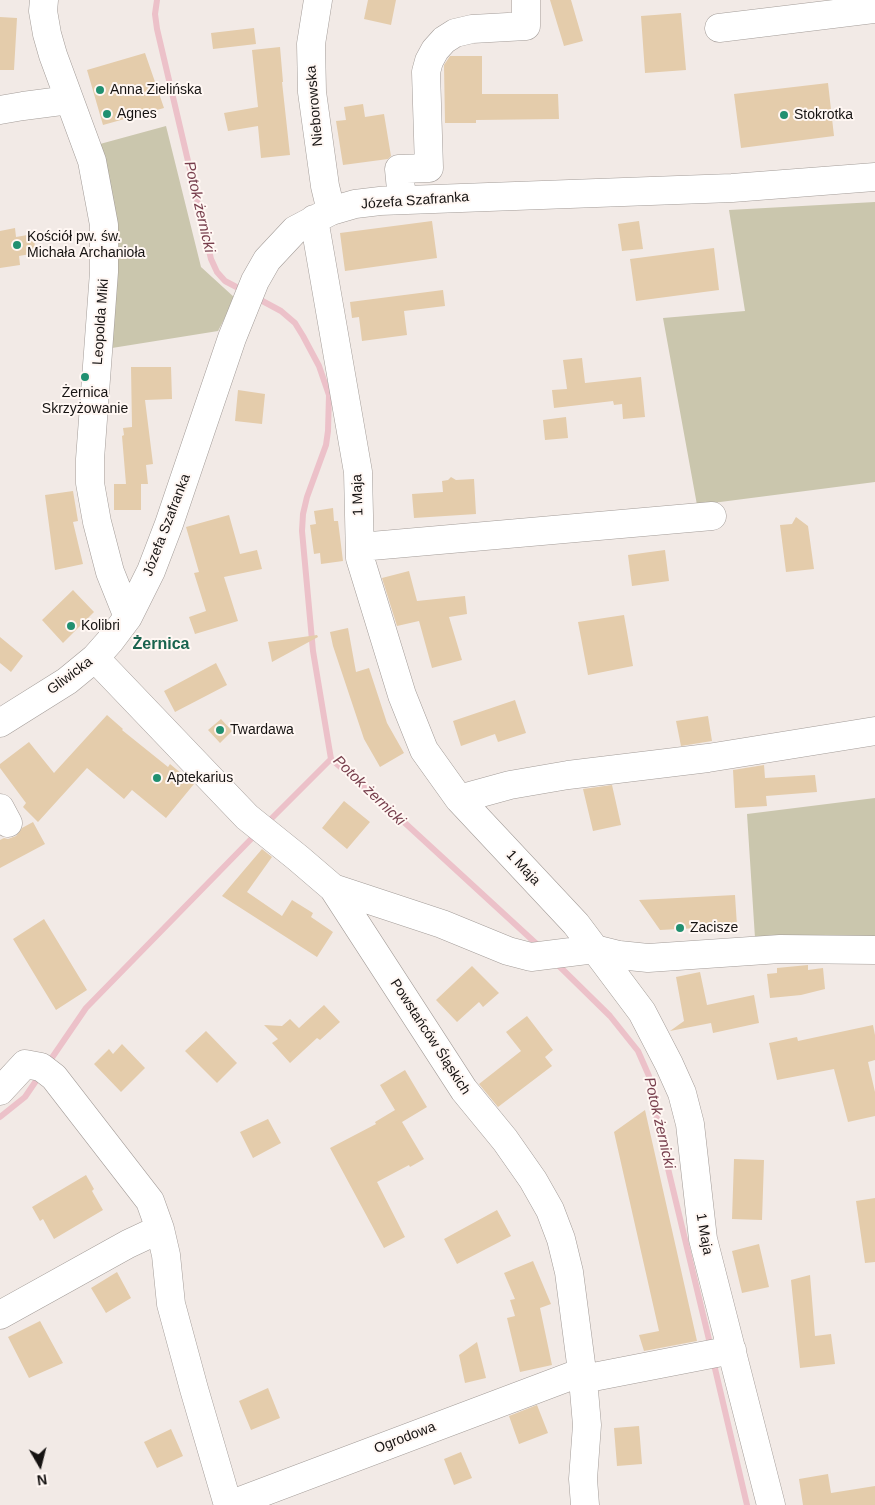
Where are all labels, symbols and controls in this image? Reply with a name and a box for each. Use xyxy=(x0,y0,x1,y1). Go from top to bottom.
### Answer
street label: Nieborowska xyxy=(303,65,327,147)
place label: Anna Zielińska xyxy=(110,82,202,98)
marker: Anna Zielińska xyxy=(94,84,106,96)
place label: Agnes xyxy=(117,106,157,122)
place label: Stokrotka xyxy=(794,107,853,123)
marker: Agnes xyxy=(101,108,113,120)
marker: Stokrotka xyxy=(778,109,790,121)
water label: Potok żernicki xyxy=(180,159,218,255)
street label: Józefa Szafranka xyxy=(360,189,470,213)
place label: Kościół pw. św. Michała Archanioła xyxy=(27,229,145,262)
marker: Kościół pw. św. Michała Archanioła xyxy=(11,239,23,251)
street label: Leopolda Miki xyxy=(90,278,112,366)
marker: Żernica Skrzyżowanie xyxy=(79,371,91,383)
place label: Żernica Skrzyżowanie xyxy=(42,385,128,418)
street label: Józefa Szafranka xyxy=(140,471,194,579)
street label: 1 Maja xyxy=(349,474,367,516)
place label: Kolibri xyxy=(81,618,120,634)
marker: Kolibri xyxy=(65,620,77,632)
district label: Żernica xyxy=(133,635,189,655)
street label: Gliwicka xyxy=(44,654,96,698)
place label: Twardawa xyxy=(230,722,294,738)
marker: Twardawa xyxy=(214,724,226,736)
water label: Potok żernicki xyxy=(329,752,409,830)
place label: Aptekarius xyxy=(167,770,233,786)
marker: Aptekarius xyxy=(151,772,163,784)
street label: 1 Maja xyxy=(503,847,543,889)
place label: Zacisze xyxy=(690,920,738,936)
marker: Zacisze xyxy=(674,922,686,934)
street label: Powstańców Śląskich xyxy=(386,976,474,1098)
water label: Potok żernicki xyxy=(640,1075,678,1171)
street label: 1 Maja xyxy=(692,1212,716,1256)
street label: Ogrodowa xyxy=(372,1419,438,1457)
north arrow xyxy=(15,1440,65,1490)
text: N xyxy=(36,1471,48,1488)

